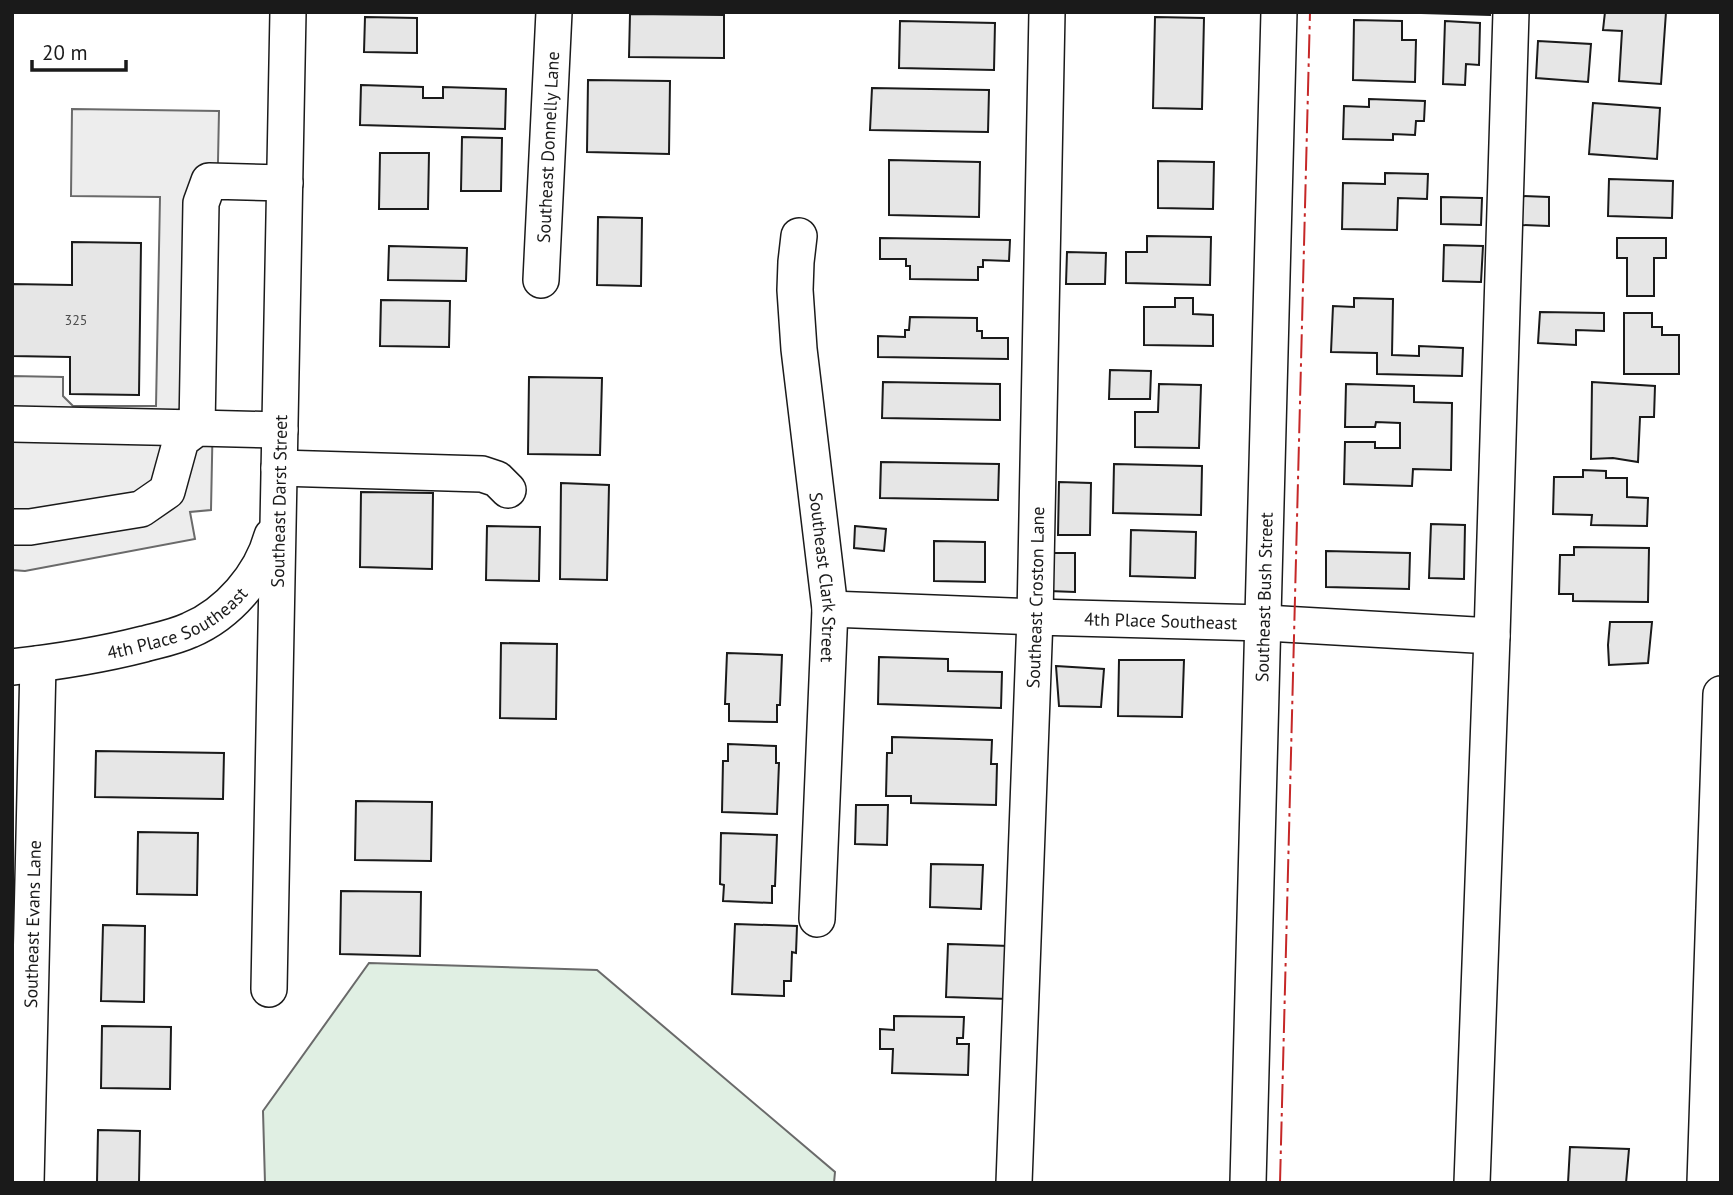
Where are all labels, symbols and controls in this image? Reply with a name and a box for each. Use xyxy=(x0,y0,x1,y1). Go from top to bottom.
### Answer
scale bar xyxy=(32,28,126,72)
text: 20 m xyxy=(42,39,88,66)
street label: Southeast Donnelly Lane xyxy=(531,51,564,243)
house number: 325 xyxy=(65,311,87,329)
street label: Southeast Darst Street xyxy=(265,414,292,588)
street label: Southeast Clark Street xyxy=(805,491,842,663)
street label: Southeast Croston Lane xyxy=(1021,506,1049,689)
street label: Southeast Bush Street xyxy=(1250,512,1277,682)
street label: 4th Place Southeast xyxy=(105,582,252,664)
street label: 4th Place Southeast xyxy=(1084,607,1238,634)
street label: Southeast Evans Lane xyxy=(19,840,45,1008)

